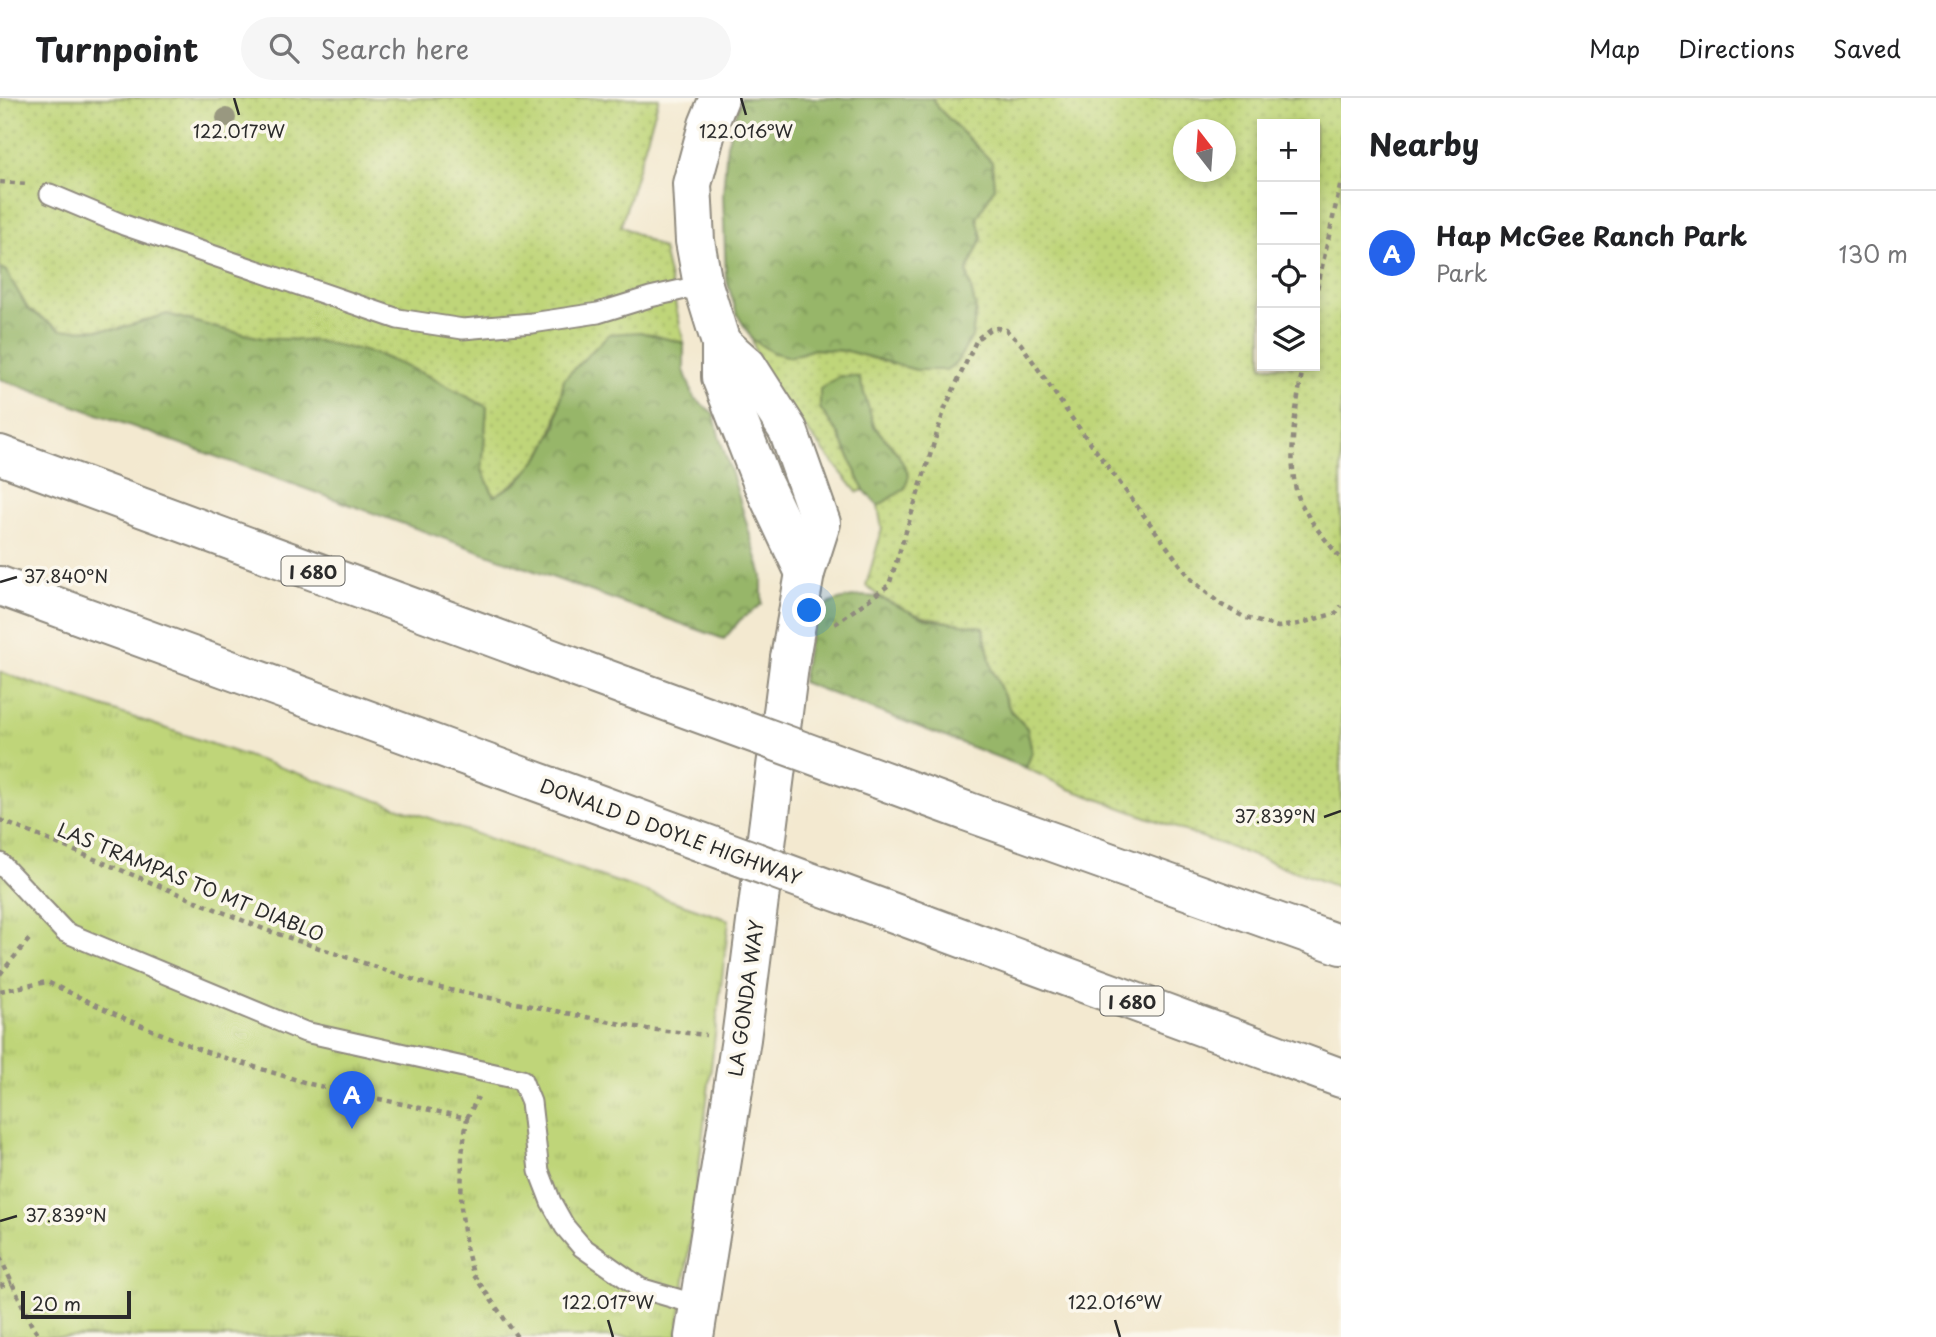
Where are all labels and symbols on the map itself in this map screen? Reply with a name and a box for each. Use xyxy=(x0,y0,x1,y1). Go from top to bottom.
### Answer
text: 122.017°W xyxy=(193,117,285,144)
text: 122.016°W xyxy=(699,117,794,144)
north arrow xyxy=(1173,119,1236,182)
road number: I 680 xyxy=(282,556,344,586)
text: 37.840°N xyxy=(24,562,108,589)
your location xyxy=(792,593,826,627)
street label: DONALD D DOYLE HIGHWAY xyxy=(536,771,806,891)
text: 37.839°N xyxy=(1234,802,1316,829)
street label: LAS TRAMPAS TO MT DIABLO xyxy=(53,815,329,947)
street label: LA GONDA WAY xyxy=(720,918,770,1078)
road number: I 680 xyxy=(1100,986,1164,1016)
pin: A xyxy=(329,1071,375,1129)
text: 37.839°N xyxy=(25,1201,107,1228)
scale bar xyxy=(21,1288,131,1320)
text: 122.017°W xyxy=(562,1288,654,1315)
text: 122.016°W xyxy=(1068,1288,1163,1315)

